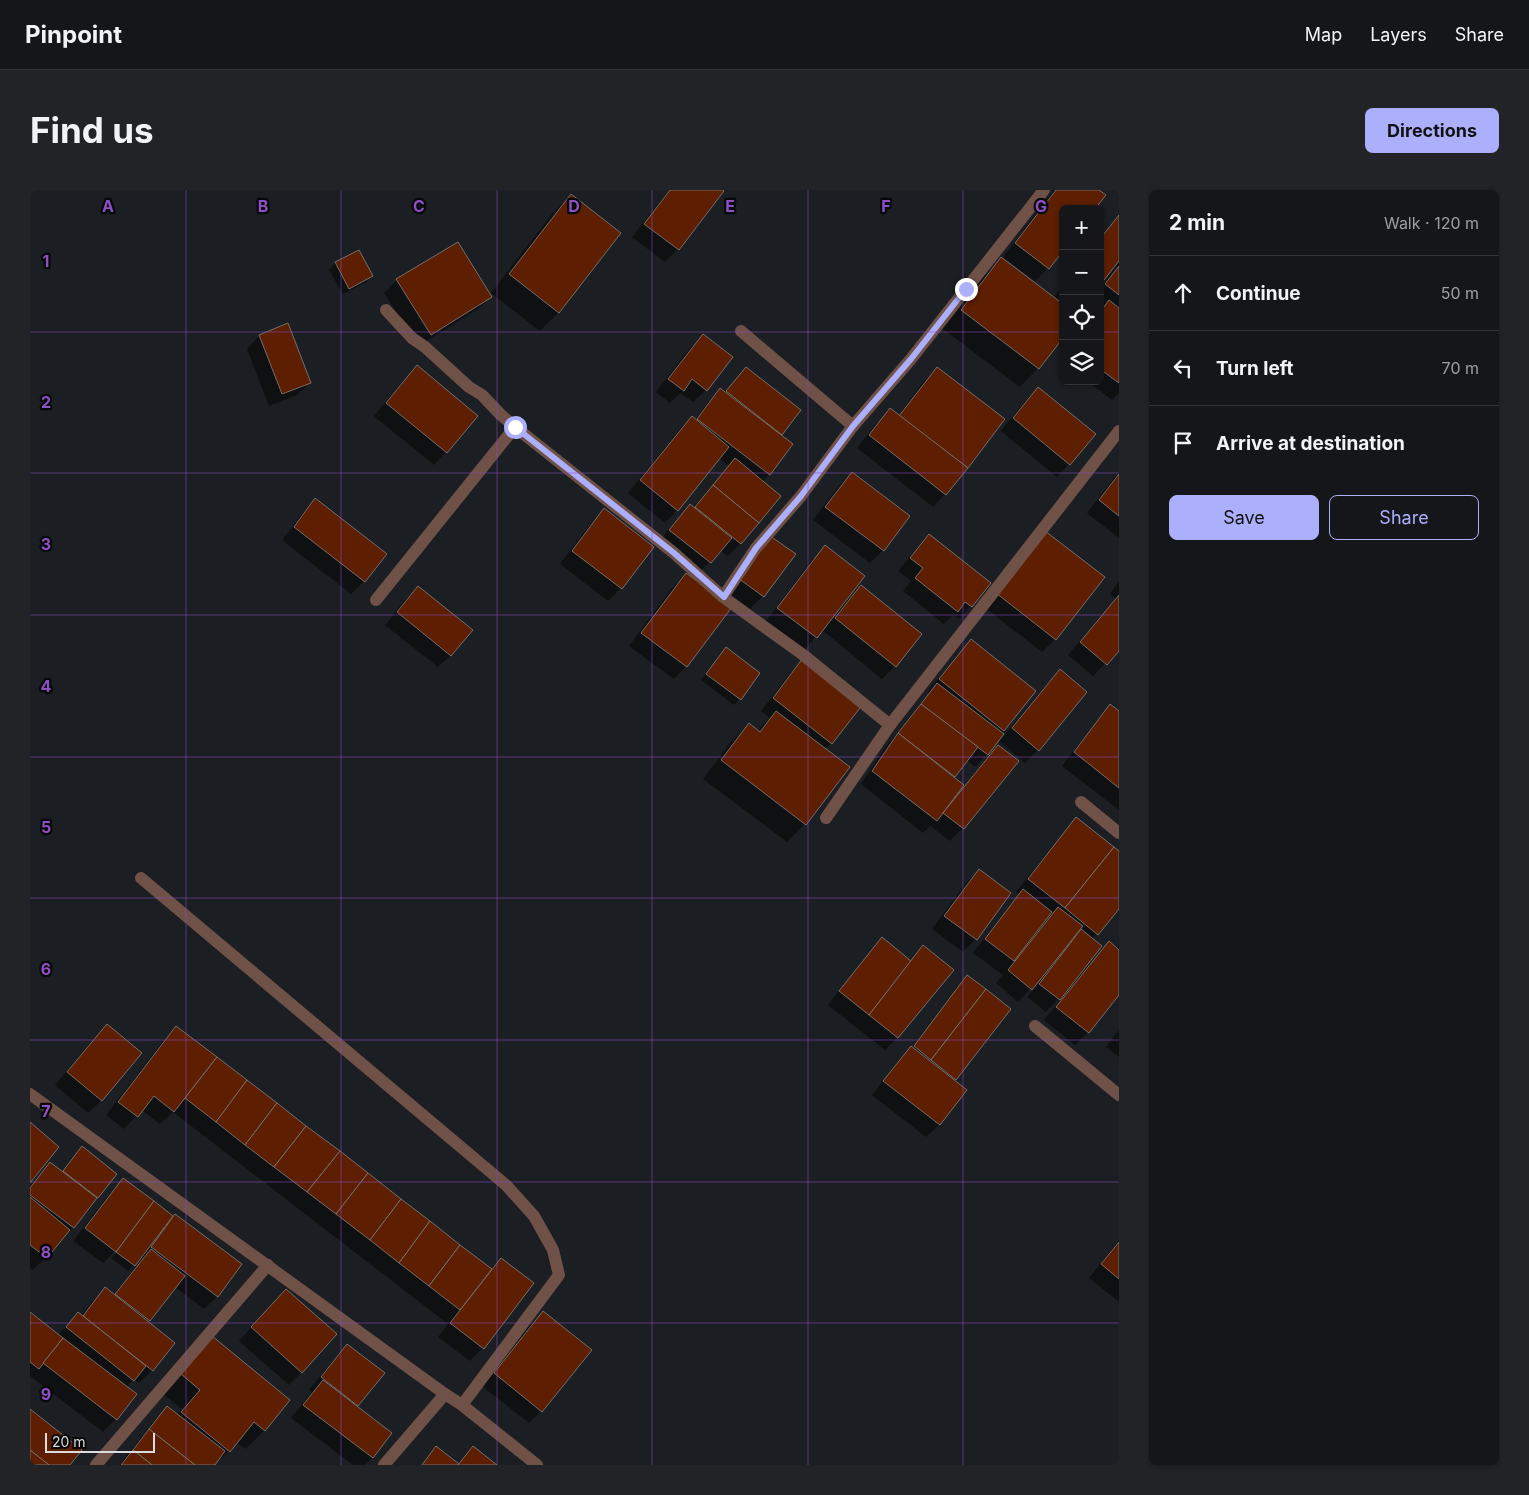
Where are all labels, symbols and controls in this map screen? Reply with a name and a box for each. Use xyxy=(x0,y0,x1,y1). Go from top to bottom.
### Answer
text: Pinpoint xyxy=(25,20,122,49)
text: Map xyxy=(1305,24,1342,45)
text: Layers xyxy=(1370,24,1427,45)
text: Share xyxy=(1455,24,1504,45)
button: Directions xyxy=(1365,108,1499,153)
text: Find us xyxy=(30,109,154,151)
text: A xyxy=(102,196,114,216)
text: B xyxy=(258,196,268,216)
text: C xyxy=(413,196,425,216)
text: D xyxy=(568,196,580,216)
text: E xyxy=(725,196,735,216)
text: F xyxy=(881,196,891,216)
text: G xyxy=(1035,196,1047,216)
map controls xyxy=(1059,205,1104,385)
button: + xyxy=(1059,205,1104,250)
text: 2 min xyxy=(1169,210,1225,235)
text: Walk · 120 m xyxy=(1384,213,1479,233)
button: − xyxy=(1059,250,1104,295)
text: 1 xyxy=(43,251,49,271)
route end xyxy=(955,278,978,301)
icon: ahead xyxy=(1169,279,1197,307)
text: Continue xyxy=(1216,282,1301,305)
text: 50 m xyxy=(1441,283,1479,303)
button: locate xyxy=(1059,295,1104,340)
button: layers xyxy=(1059,340,1104,385)
icon: left xyxy=(1169,354,1197,382)
text: Turn left xyxy=(1216,357,1294,380)
text: 70 m xyxy=(1442,358,1479,378)
text: 2 xyxy=(41,392,51,412)
route start xyxy=(504,416,527,439)
icon: arrive xyxy=(1169,429,1197,457)
text: Arrive at destination xyxy=(1216,432,1405,455)
button: Save xyxy=(1169,495,1319,540)
button: Share xyxy=(1329,495,1479,540)
text: 3 xyxy=(41,534,51,554)
text: 4 xyxy=(41,676,52,696)
text: 5 xyxy=(41,817,51,837)
text: 6 xyxy=(41,959,51,979)
text: 7 xyxy=(41,1101,51,1121)
text: 8 xyxy=(41,1242,51,1262)
text: 9 xyxy=(41,1384,51,1404)
scale bar xyxy=(45,1430,155,1453)
text: 20 m xyxy=(52,1433,86,1450)

